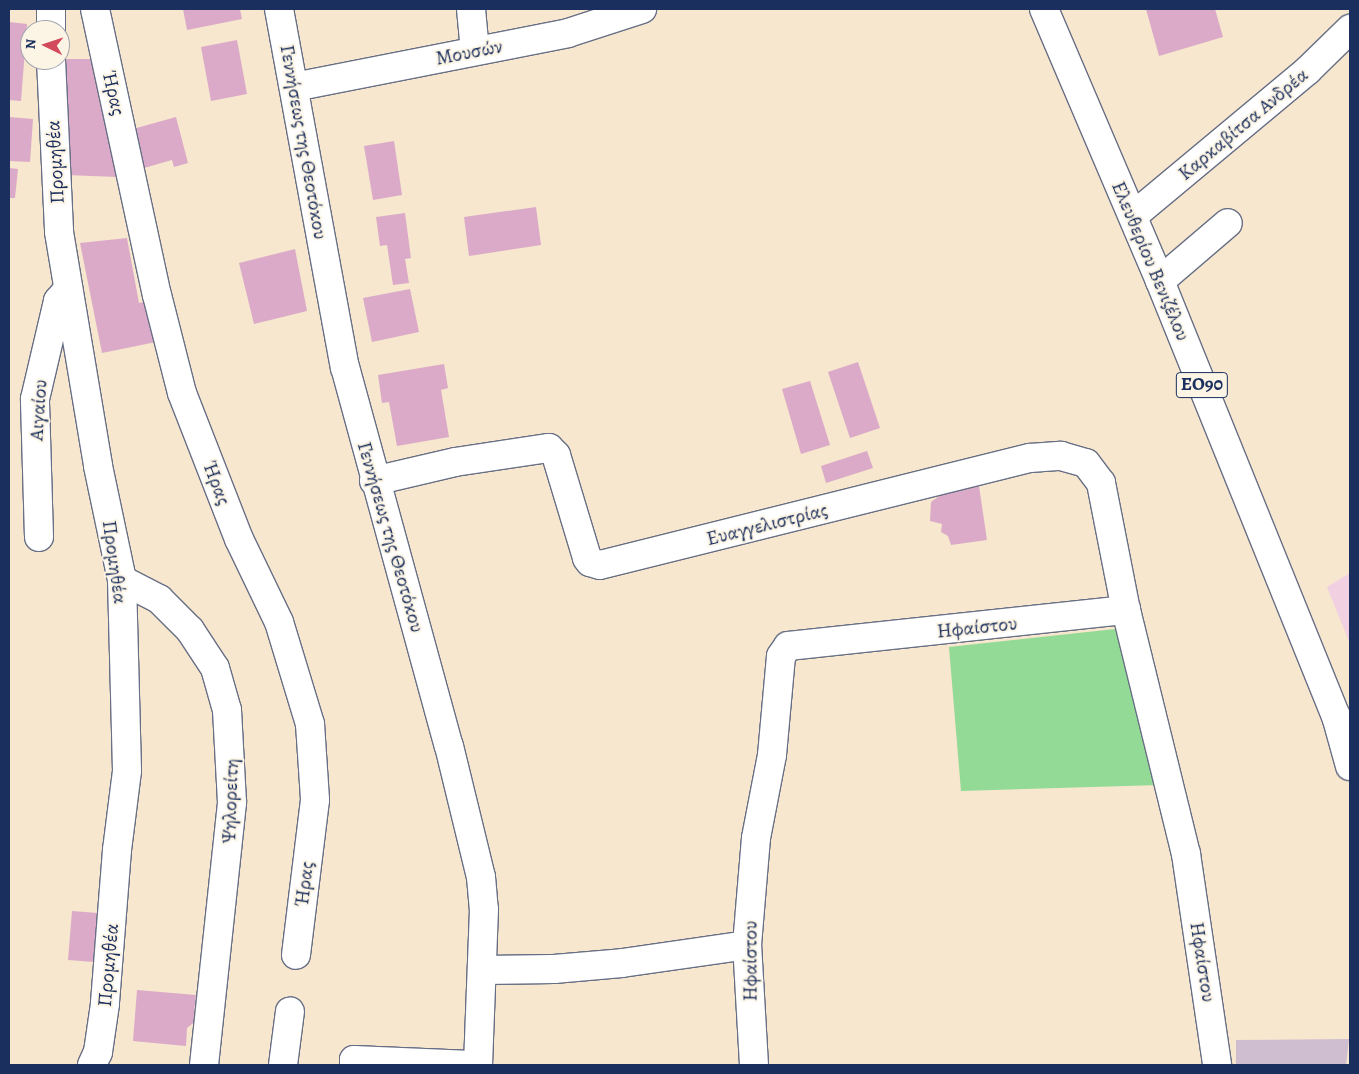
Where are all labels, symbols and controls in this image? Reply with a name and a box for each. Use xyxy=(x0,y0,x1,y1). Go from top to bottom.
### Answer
north arrow xyxy=(20,20,70,70)
street label: Μουσών xyxy=(434,34,504,70)
text: N xyxy=(21,38,40,50)
street label: Γεννήσεως της Θεοτόκου xyxy=(275,43,333,241)
street label: Καρκαβίτσα Ανδρέα xyxy=(1173,63,1313,185)
street label: Ήρας xyxy=(97,68,131,118)
street label: Προμηθέα xyxy=(41,120,69,204)
street label: Ελευθερίου Βενιζέλου xyxy=(1107,178,1195,344)
road number: ΕΟ90 xyxy=(1176,368,1228,402)
street label: Αιγαίου xyxy=(24,379,52,441)
street label: Γεννήσεως της Θεοτόκου xyxy=(352,439,430,635)
street label: Ήρας xyxy=(198,458,236,508)
street label: Ευαγγελιστρίας xyxy=(704,497,830,551)
street label: Προμηθέα xyxy=(97,519,133,605)
street label: Ηφαίστου xyxy=(936,611,1018,643)
street label: Ψηλορείτη xyxy=(217,758,243,844)
street label: Ήρας xyxy=(289,860,319,908)
street label: Ηφαίστου xyxy=(1185,920,1221,1004)
street label: Ηφαίστου xyxy=(738,921,762,1001)
street label: Προμηθέα xyxy=(92,922,124,1008)

